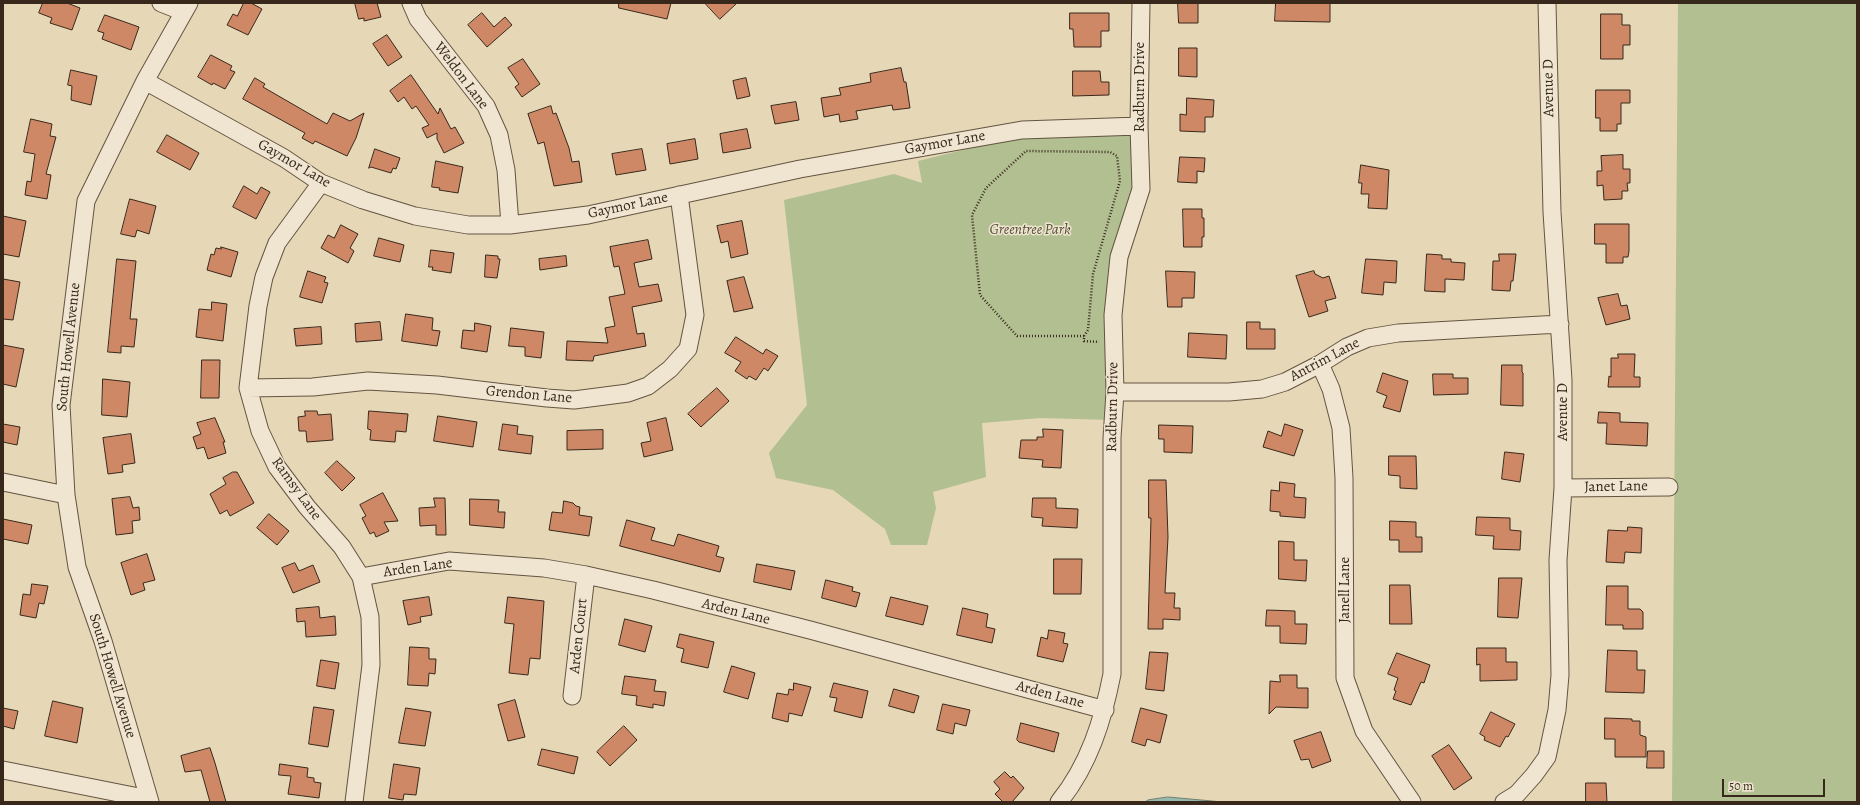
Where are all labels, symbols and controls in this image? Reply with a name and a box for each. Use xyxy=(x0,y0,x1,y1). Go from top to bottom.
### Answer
street label: Weldon Lane xyxy=(430,39,492,113)
street label: Radburn Drive xyxy=(1131,42,1149,132)
street label: Avenue D xyxy=(1539,59,1559,117)
street label: Gaymor Lane xyxy=(903,127,987,159)
street label: Gaymor Lane xyxy=(254,136,334,192)
street label: Gaymor Lane xyxy=(586,189,670,223)
park label: Greentree Park xyxy=(989,221,1071,239)
street label: South Howell Avenue xyxy=(53,282,85,412)
street label: Antrim Lane xyxy=(1287,334,1363,386)
street label: Radburn Drive xyxy=(1103,362,1123,452)
street label: Grendon Lane xyxy=(485,382,573,408)
street label: Avenue D xyxy=(1554,383,1572,441)
street label: Ramsy Lane xyxy=(267,454,325,524)
street label: Janet Lane xyxy=(1584,477,1648,497)
street label: Arden Lane xyxy=(382,554,454,582)
street label: Janell Lane xyxy=(1336,557,1354,623)
street label: Arden Lane xyxy=(700,595,772,629)
street label: Arden Court xyxy=(566,598,592,674)
street label: South Howell Avenue xyxy=(84,611,140,741)
street label: Arden Lane xyxy=(1014,677,1086,713)
scale bar xyxy=(1724,771,1827,797)
text: 50 m xyxy=(1729,778,1753,794)

